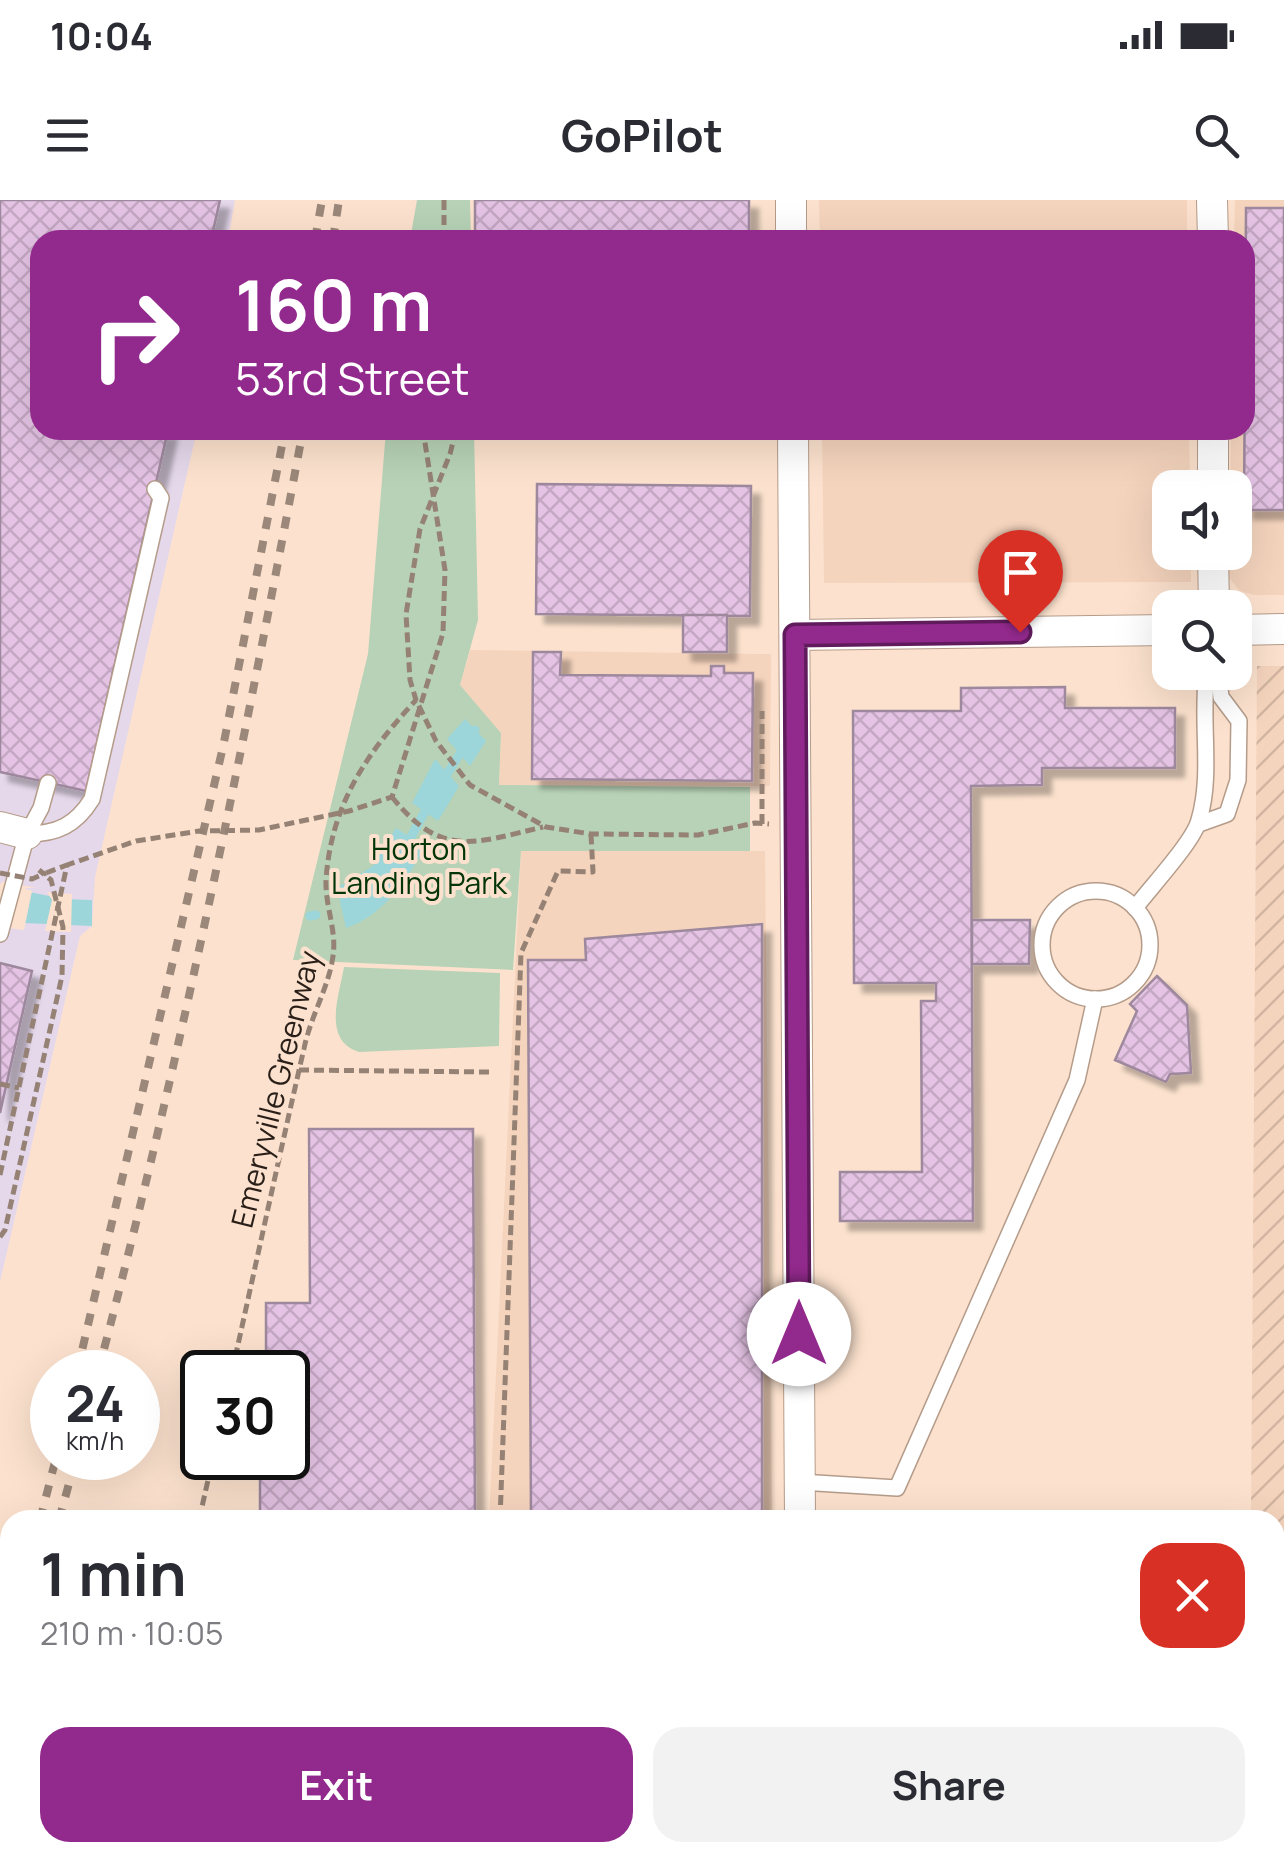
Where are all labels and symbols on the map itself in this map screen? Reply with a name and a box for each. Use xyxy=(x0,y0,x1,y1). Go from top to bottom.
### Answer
pin xyxy=(978,530,1063,633)
park label: Horton Landing Park xyxy=(331,828,508,903)
street label: Emeryville Greenway xyxy=(221,946,329,1232)
position arrow xyxy=(747,1282,851,1386)
speed limit sign: 30 xyxy=(180,1350,310,1480)

